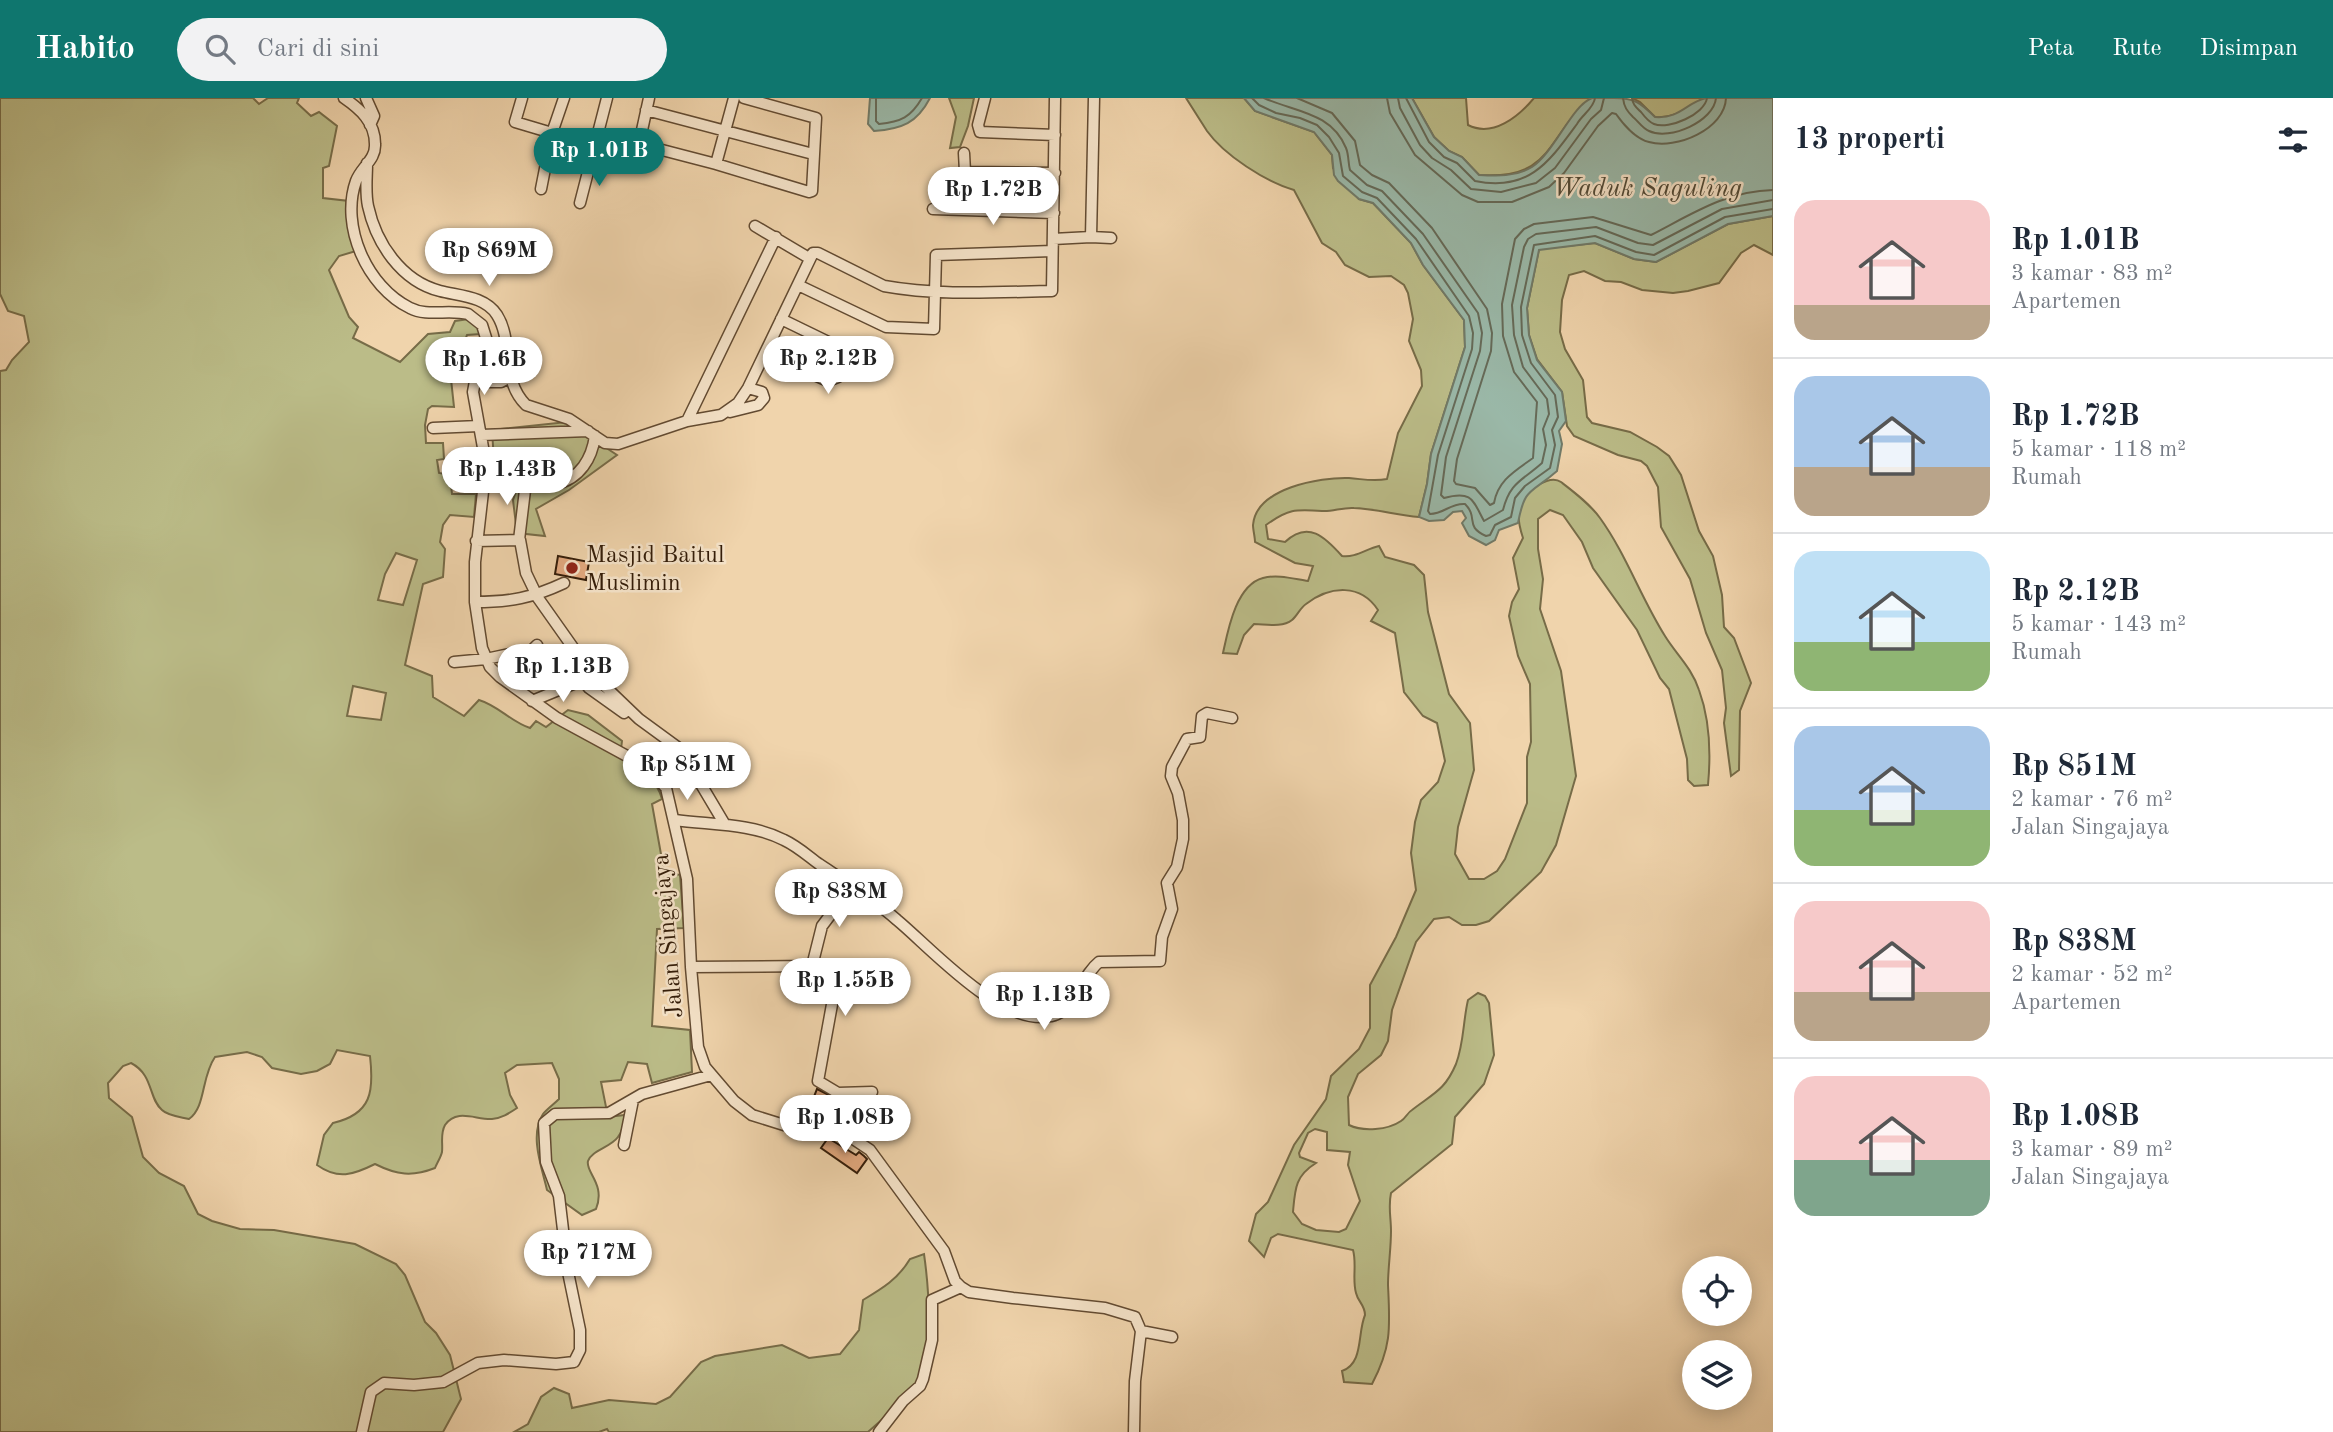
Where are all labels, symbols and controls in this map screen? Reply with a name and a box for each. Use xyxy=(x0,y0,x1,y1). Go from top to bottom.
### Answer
search box xyxy=(177,18,667,81)
icon: search xyxy=(201,30,239,68)
text: Habito xyxy=(35,33,135,66)
text: Cari di sini xyxy=(257,36,379,62)
text: Peta xyxy=(2028,37,2074,61)
text: Rute xyxy=(2112,37,2162,61)
text: Disimpan xyxy=(2200,37,2298,61)
icon: filters xyxy=(2274,121,2312,159)
text: 13 properti xyxy=(1794,125,1945,155)
pin: Rp 1.01B xyxy=(527,129,671,188)
text: Rp 1.01B xyxy=(550,139,648,162)
pin: Rp 1.72B xyxy=(921,167,1065,227)
water label: Waduk Saguling xyxy=(1552,176,1742,202)
text: Rp 1.72B xyxy=(944,178,1042,201)
text: Rp 1.01B xyxy=(2011,226,2140,256)
pin: Rp 869M xyxy=(424,228,554,288)
icon: home xyxy=(1850,228,1934,312)
text: Rp 869M xyxy=(441,239,537,262)
text: 3 kamar · 83 m² xyxy=(2011,262,2173,285)
text: Apartemen xyxy=(2011,290,2121,313)
pin: Rp 2.12B xyxy=(756,336,900,396)
pin: Rp 1.6B xyxy=(419,338,549,397)
text: Rp 2.12B xyxy=(779,347,877,370)
text: Rp 1.6B xyxy=(441,348,527,371)
text: Rp 1.72B xyxy=(2011,402,2140,432)
icon: home xyxy=(1850,404,1934,488)
text: 5 kamar · 118 m² xyxy=(2011,438,2186,461)
pin: Rp 1.43B xyxy=(435,448,579,507)
text: Rp 1.43B xyxy=(458,458,556,481)
text: Rumah xyxy=(2011,466,2082,489)
place label: Masjid Baitul Muslimin xyxy=(586,544,724,596)
marker: Masjid Baitul Muslimin xyxy=(564,560,580,576)
text: Rp 2.12B xyxy=(2011,577,2140,607)
icon: home xyxy=(1850,579,1934,663)
text: 5 kamar · 143 m² xyxy=(2011,613,2186,636)
text: Rumah xyxy=(2011,641,2082,664)
pin: Rp 1.13B xyxy=(491,644,635,704)
text: Rp 1.13B xyxy=(514,655,612,678)
pin: Rp 851M xyxy=(622,742,752,802)
text: Rp 851M xyxy=(2011,752,2137,782)
text: Rp 851M xyxy=(639,753,735,776)
icon: home xyxy=(1850,754,1934,838)
text: 2 kamar · 76 m² xyxy=(2011,788,2173,811)
text: Jalan Singajaya xyxy=(2011,816,2169,839)
street label: Jalan Singajaya xyxy=(650,852,688,1019)
pin: Rp 838M xyxy=(774,870,904,929)
text: Rp 838M xyxy=(791,880,887,903)
text: Rp 838M xyxy=(2011,927,2137,957)
icon: home xyxy=(1850,929,1934,1013)
pin: Rp 1.55B xyxy=(773,958,917,1018)
text: 2 kamar · 52 m² xyxy=(2011,963,2173,986)
text: Rp 1.55B xyxy=(796,969,894,992)
pin: Rp 1.13B xyxy=(972,972,1116,1032)
text: Rp 1.13B xyxy=(995,983,1093,1006)
text: Apartemen xyxy=(2011,991,2121,1014)
pin: Rp 1.08B xyxy=(773,1096,917,1155)
text: Rp 1.08B xyxy=(2011,1102,2140,1132)
icon: home xyxy=(1850,1104,1934,1188)
text: Rp 1.08B xyxy=(796,1106,894,1129)
text: 3 kamar · 89 m² xyxy=(2011,1138,2173,1161)
text: Jalan Singajaya xyxy=(2011,1166,2169,1189)
pin: Rp 717M xyxy=(523,1230,653,1290)
text: Rp 717M xyxy=(540,1241,636,1264)
map controls xyxy=(1682,1256,1752,1410)
button: locate xyxy=(1682,1256,1752,1326)
button: layers xyxy=(1682,1340,1752,1410)

